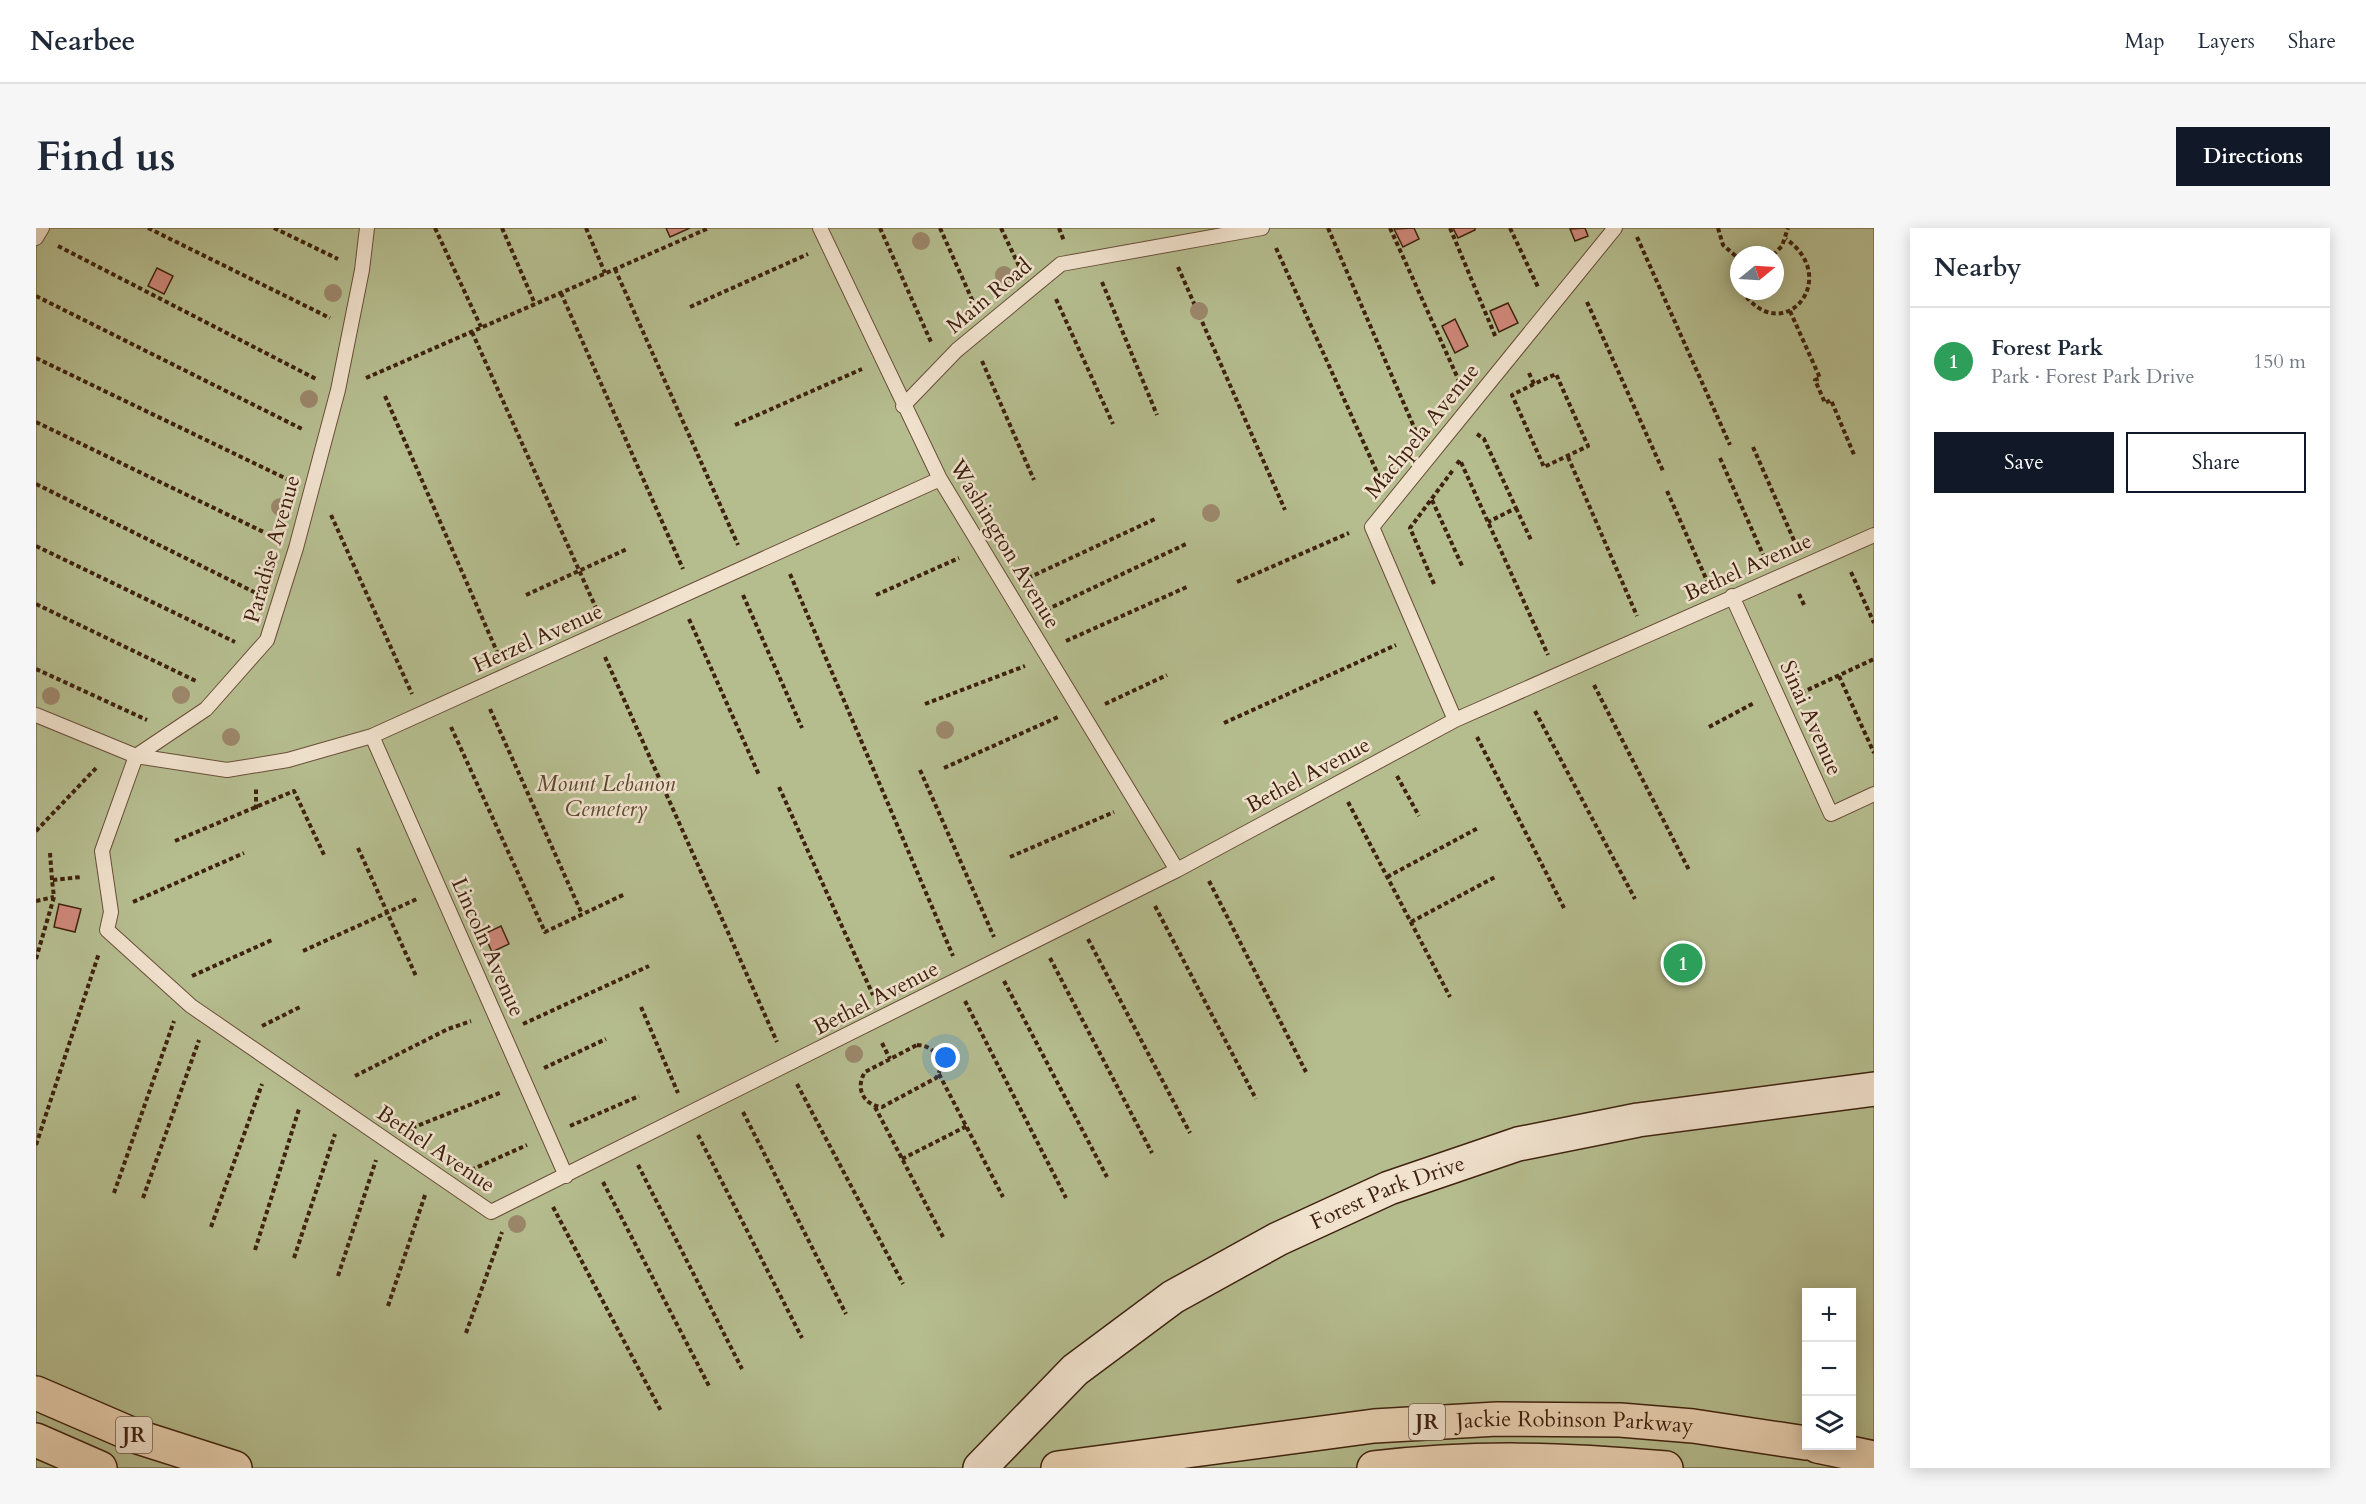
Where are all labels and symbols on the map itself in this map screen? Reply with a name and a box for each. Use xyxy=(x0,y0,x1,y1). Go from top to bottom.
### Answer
north arrow xyxy=(1730,246,1784,300)
street label: Main Road xyxy=(940,251,1038,341)
street label: Machpela Avenue xyxy=(1358,357,1486,505)
street label: Washington Avenue xyxy=(942,453,1068,634)
street label: Paradise Avenue xyxy=(237,472,307,626)
street label: Bethel Avenue xyxy=(1679,525,1817,609)
street label: Herzel Avenue xyxy=(468,596,608,680)
street label: Sinai Avenue xyxy=(1772,656,1850,780)
street label: Bethel Avenue xyxy=(1241,730,1375,820)
park label: Mount Lebanon Cemetery xyxy=(537,769,675,824)
street label: Lincoln Avenue xyxy=(444,873,532,1021)
pin: 1 xyxy=(1664,940,1702,986)
street label: Bethel Avenue xyxy=(808,954,944,1042)
your location xyxy=(931,1043,960,1072)
street label: Bethel Avenue xyxy=(371,1098,501,1200)
street label: Forest Park Drive xyxy=(1306,1148,1469,1237)
road number: JR xyxy=(1409,1404,1445,1440)
street label: Jackie Robinson Parkway xyxy=(1453,1404,1695,1441)
road number: JR xyxy=(116,1417,152,1453)

